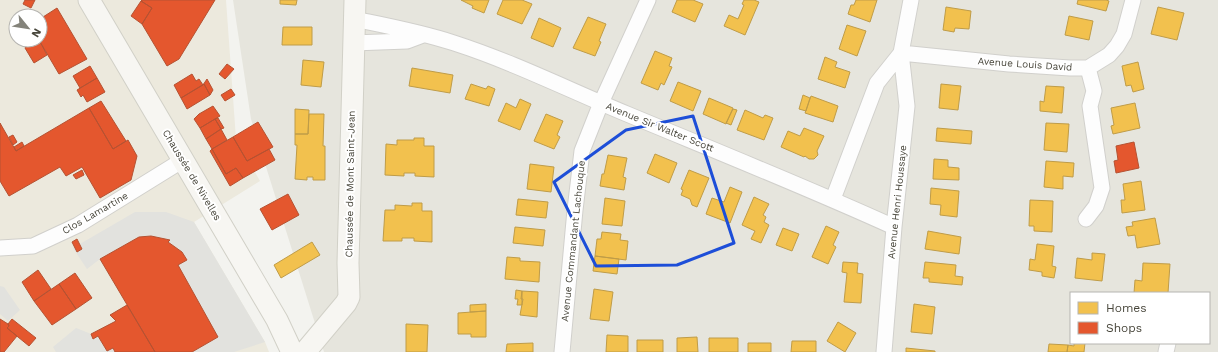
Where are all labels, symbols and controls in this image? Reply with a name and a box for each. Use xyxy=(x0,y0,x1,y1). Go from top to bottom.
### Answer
north arrow xyxy=(8,8,48,48)
text: N xyxy=(29,26,44,40)
street label: Avenue Louis David xyxy=(977,55,1073,73)
street label: Avenue Sir Walter Scott xyxy=(604,100,716,154)
street label: Chaussée de Mont Saint-Jean xyxy=(343,110,357,258)
street label: Chaussée de Nivelles xyxy=(161,128,223,222)
street label: Avenue Henri Houssaye xyxy=(886,144,908,259)
street label: Avenue Commandant Lachouque xyxy=(559,160,587,322)
street label: Clos Lamartine xyxy=(60,190,130,236)
legend xyxy=(1070,292,1210,344)
text: Homes xyxy=(1106,301,1147,315)
text: Shops xyxy=(1106,321,1142,335)

